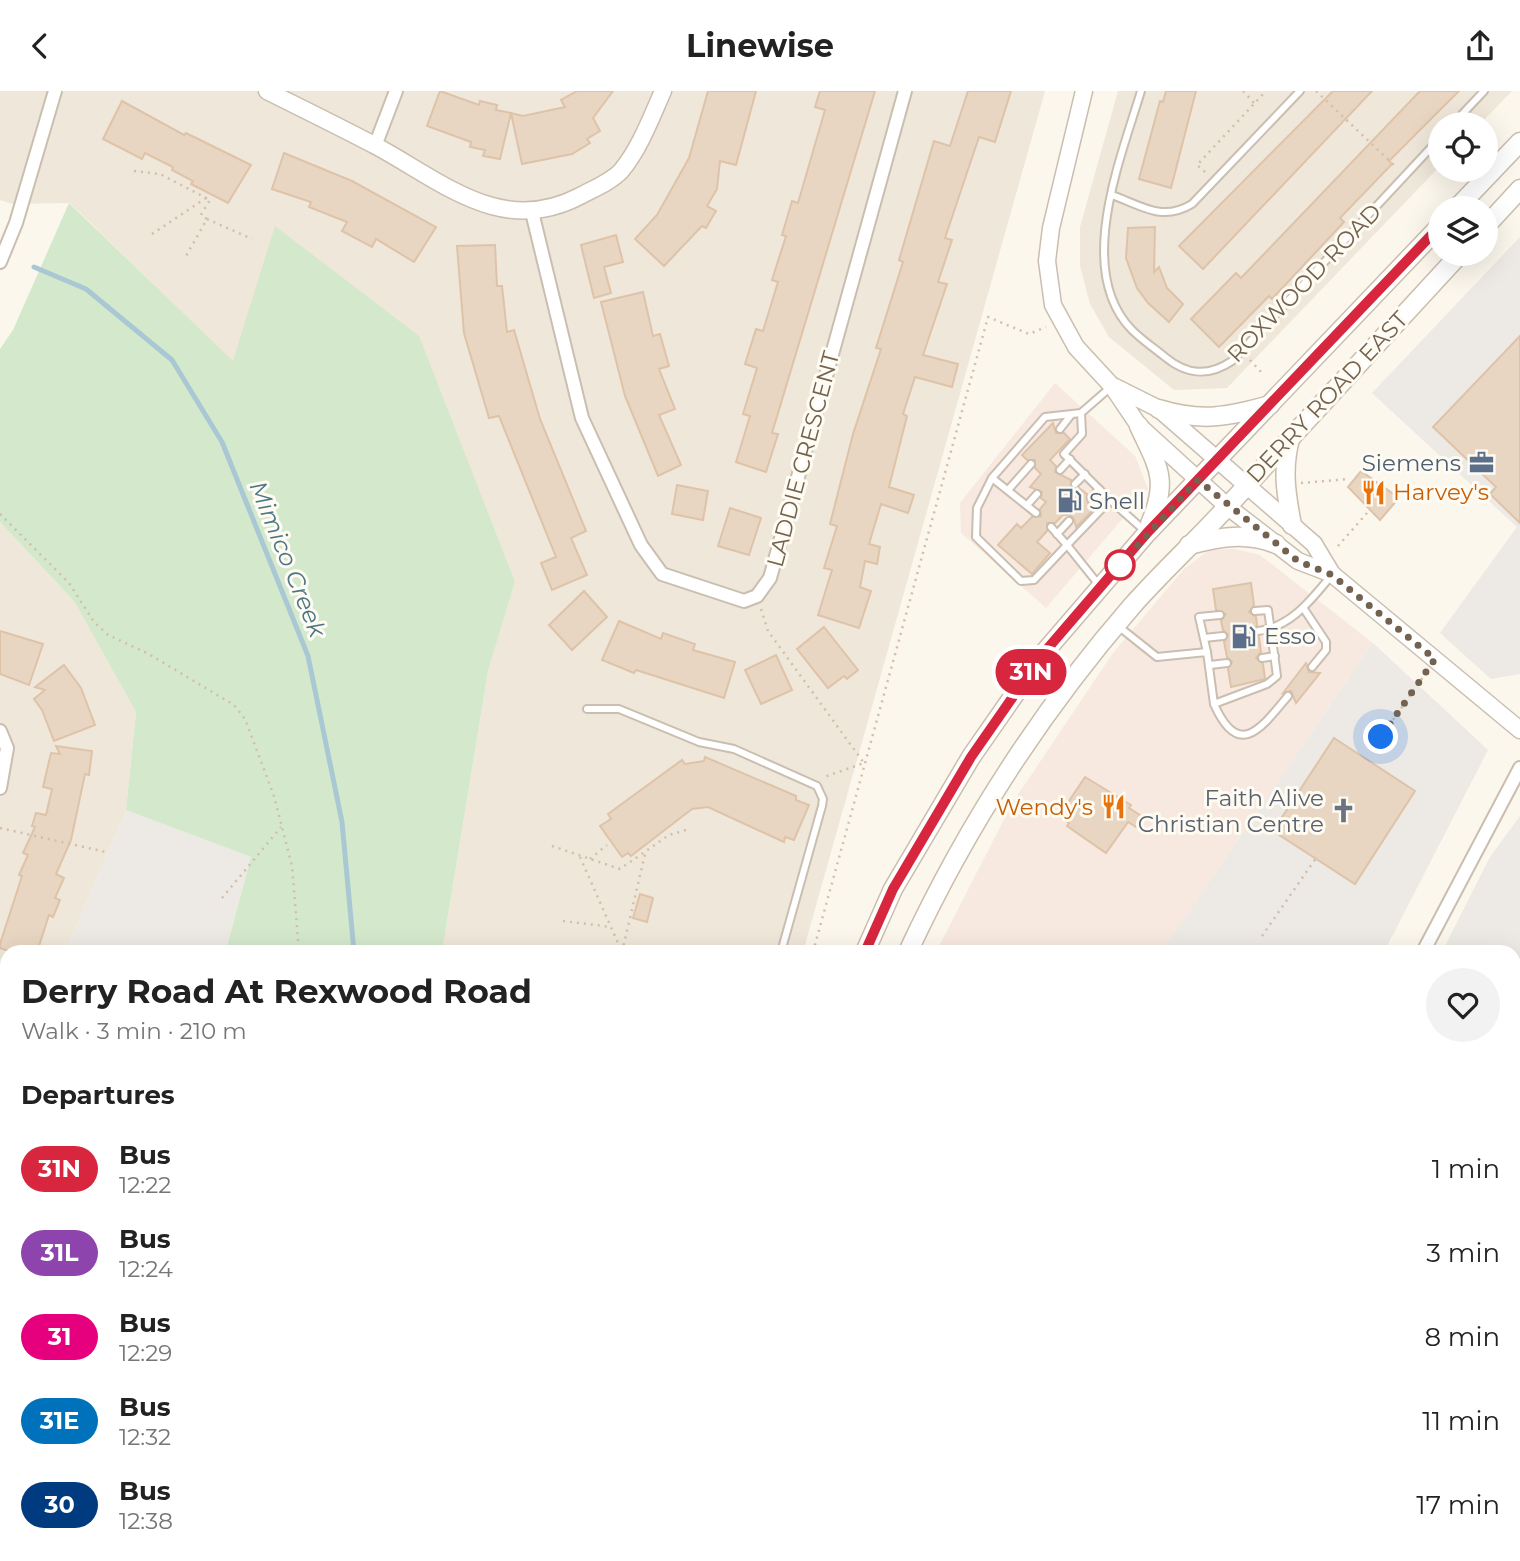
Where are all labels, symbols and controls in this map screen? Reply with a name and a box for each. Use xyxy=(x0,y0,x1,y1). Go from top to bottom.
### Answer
text: Linewise xyxy=(686,26,834,65)
icon: back xyxy=(21,27,59,65)
icon: share xyxy=(1461,27,1499,65)
map controls xyxy=(1428,112,1498,266)
button: locate xyxy=(1428,112,1498,182)
button: layers xyxy=(1428,196,1498,266)
street label: ROXWOOD ROAD xyxy=(1221,198,1387,368)
street label: DERRY ROAD EAST xyxy=(1240,305,1414,489)
street label: LADDIE CRESCENT xyxy=(761,347,846,570)
place label: Siemens xyxy=(1362,449,1461,477)
office icon: Siemens xyxy=(1467,449,1495,477)
water label: Mimico Creek xyxy=(244,477,333,643)
restaurant icon: Harvey's xyxy=(1359,478,1387,506)
place label: Harvey's xyxy=(1393,478,1489,506)
fuel station icon: Shell xyxy=(1055,487,1083,515)
place label: Shell xyxy=(1089,487,1145,515)
unlabelled marker xyxy=(1105,550,1135,580)
fuel station icon: Esso xyxy=(1230,622,1258,650)
place label: Esso xyxy=(1264,622,1316,650)
line badge: 31N xyxy=(991,649,1071,695)
text: 31N xyxy=(1009,657,1053,686)
your location xyxy=(1363,719,1398,754)
place label: Faith Alive Christian Centre xyxy=(1138,784,1324,838)
place label: Wendy's xyxy=(995,793,1093,821)
restaurant icon: Wendy's xyxy=(1099,793,1127,821)
church icon: Faith Alive Christian Centre xyxy=(1330,797,1358,825)
button: heart xyxy=(1426,968,1500,1042)
text: Derry Road At Rexwood Road xyxy=(21,971,532,1011)
text: Walk · 3 min · 210 m xyxy=(21,1017,247,1045)
text: Departures xyxy=(21,1079,175,1111)
text: Bus xyxy=(119,1139,171,1171)
text: 1 min xyxy=(1432,1153,1500,1185)
text: 31N xyxy=(38,1154,81,1183)
text: 12:22 xyxy=(119,1171,171,1199)
text: Bus xyxy=(119,1223,171,1255)
text: 3 min xyxy=(1426,1237,1500,1269)
text: 31L xyxy=(40,1238,79,1267)
text: 12:24 xyxy=(119,1255,173,1283)
text: Bus xyxy=(119,1307,171,1339)
text: 8 min xyxy=(1424,1321,1500,1353)
text: 31 xyxy=(48,1322,71,1351)
text: 12:29 xyxy=(119,1339,172,1367)
text: Bus xyxy=(119,1391,171,1423)
text: 11 min xyxy=(1422,1405,1500,1437)
text: 31E xyxy=(40,1406,79,1435)
text: 12:32 xyxy=(119,1423,171,1451)
text: Bus xyxy=(119,1475,171,1507)
text: 17 min xyxy=(1416,1489,1500,1521)
text: 30 xyxy=(44,1490,75,1519)
text: 12:38 xyxy=(119,1507,173,1535)

